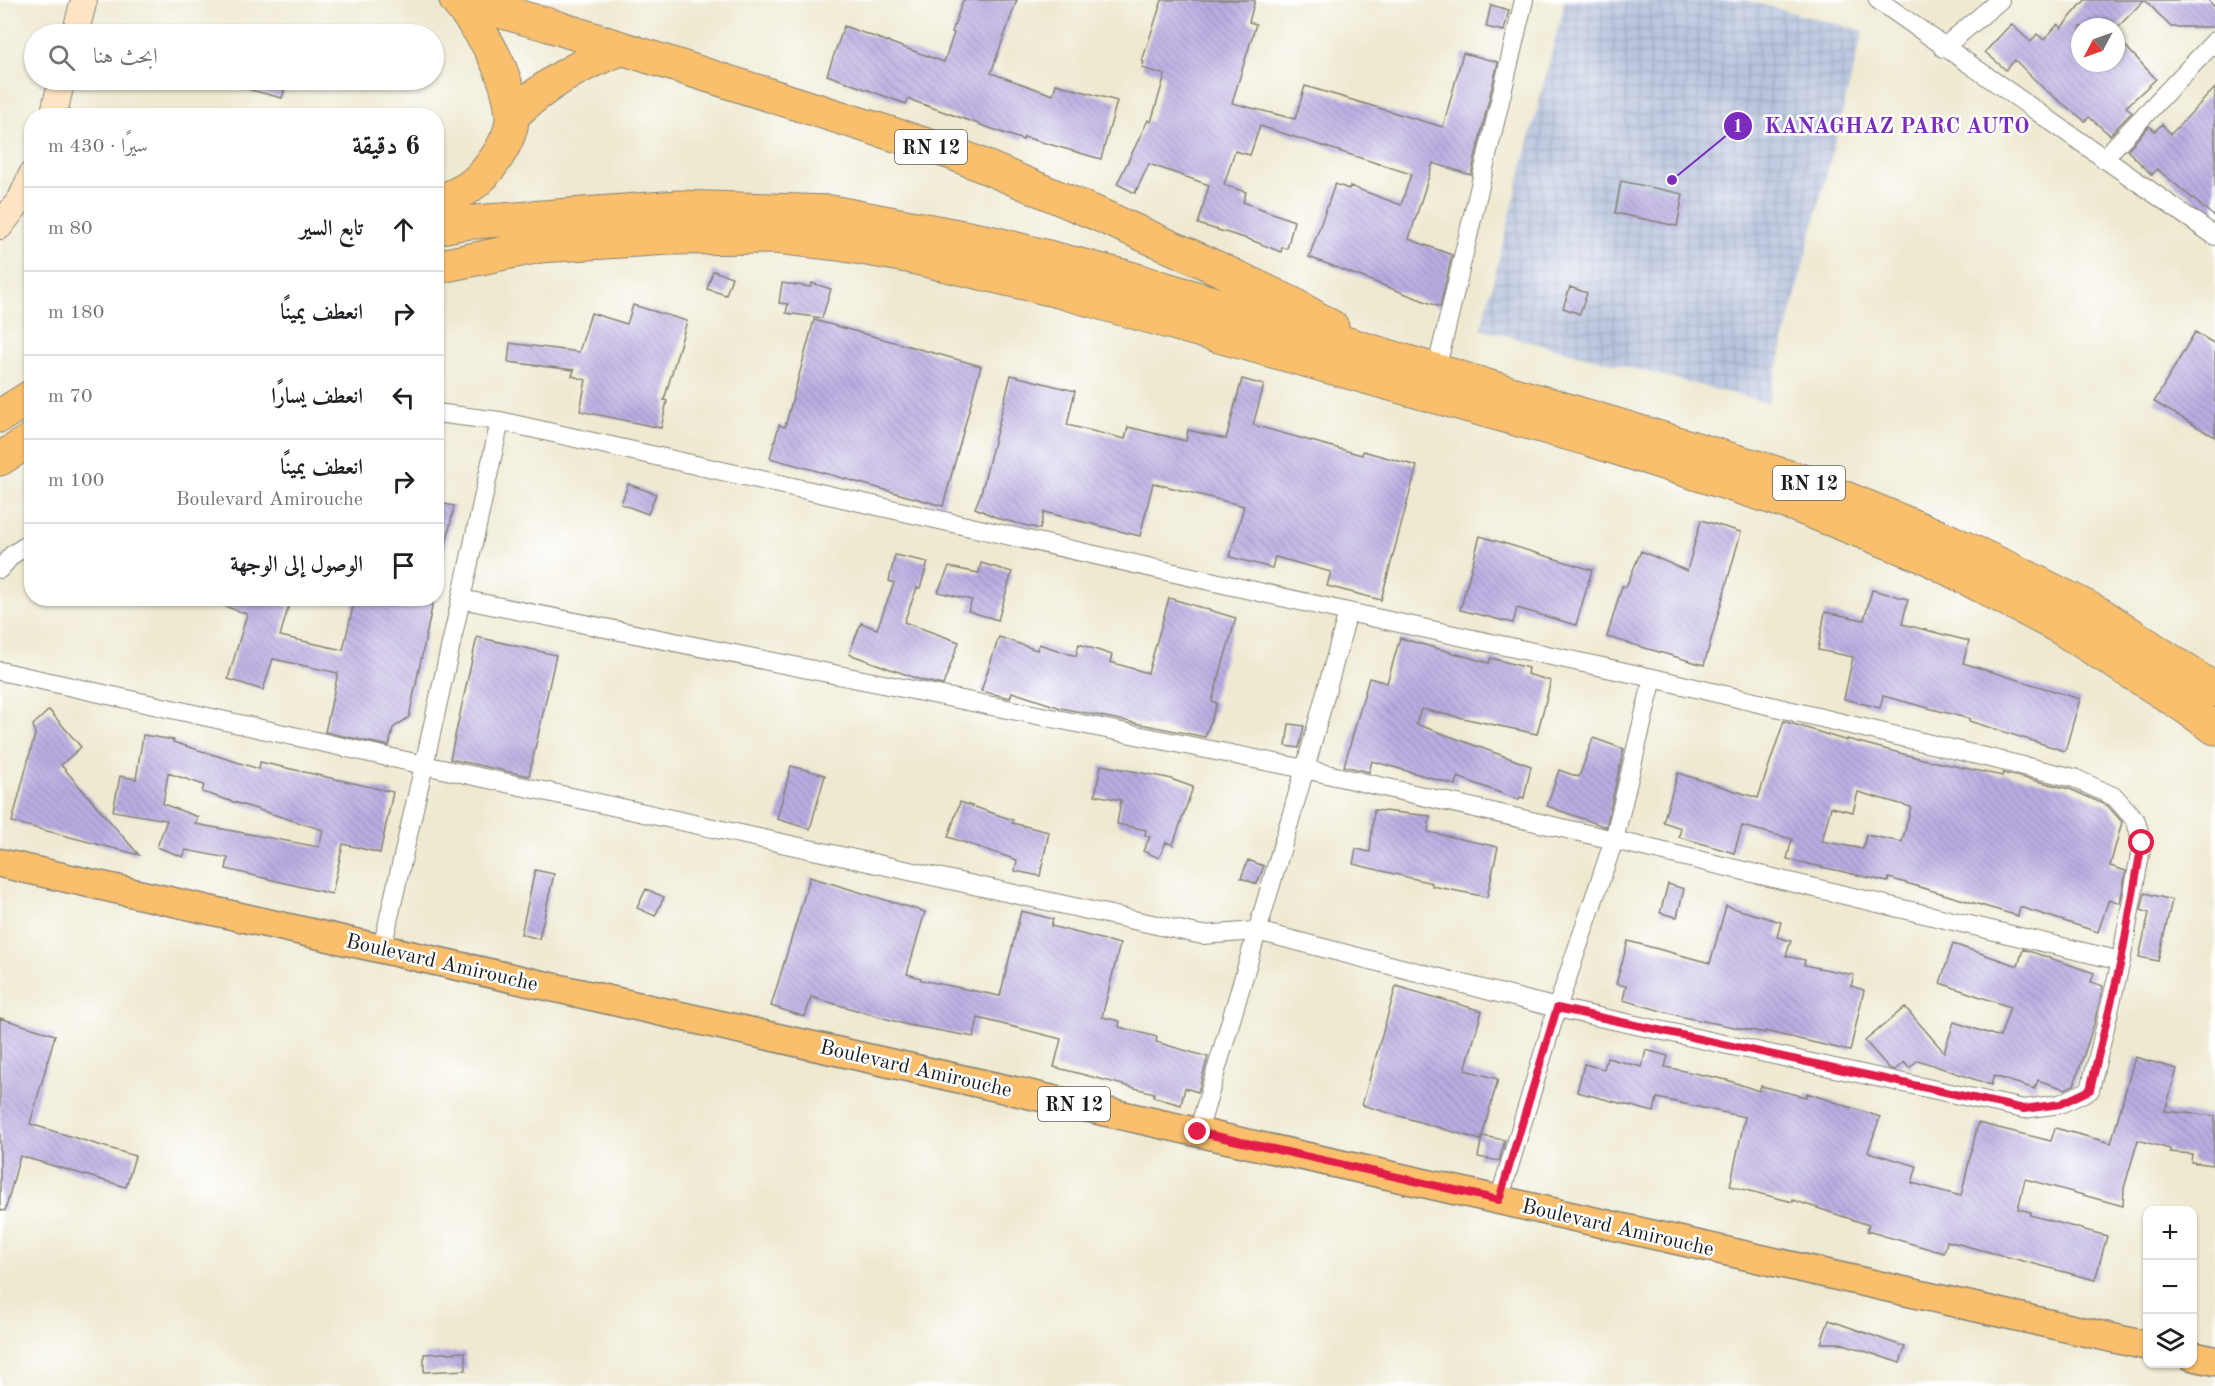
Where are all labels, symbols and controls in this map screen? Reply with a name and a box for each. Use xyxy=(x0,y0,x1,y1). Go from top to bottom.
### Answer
north arrow xyxy=(2071,18,2125,72)
search box xyxy=(24,24,444,90)
icon: search xyxy=(45,41,78,74)
text: ابحث هنا xyxy=(93,46,158,68)
callout: KANAGHAZ PARC AUTO xyxy=(1723,106,2042,146)
text: KANAGHAZ PARC AUTO xyxy=(1764,116,2030,138)
text: 1 xyxy=(1733,118,1743,136)
road number: RN 12 xyxy=(895,130,967,164)
text: 6 دقيقة xyxy=(352,134,420,160)
text: سيرًا · 430 m xyxy=(48,137,148,157)
icon: ahead xyxy=(387,213,420,246)
text: تابع السير xyxy=(299,218,363,240)
text: 80 m xyxy=(48,219,93,239)
icon: right xyxy=(387,297,420,330)
text: انعطف يمينًا xyxy=(280,302,363,324)
text: 180 m xyxy=(48,303,104,323)
icon: left xyxy=(387,381,420,414)
text: انعطف يسارًا xyxy=(271,386,363,408)
text: 70 m xyxy=(48,387,93,407)
text: انعطف يمينًا xyxy=(280,457,363,479)
icon: right xyxy=(387,465,420,498)
road number: RN 12 xyxy=(1773,466,1845,500)
text: 100 m xyxy=(48,471,104,491)
text: Boulevard Amirouche xyxy=(176,490,363,510)
icon: arrive xyxy=(387,549,420,582)
text: الوصول إلى الوجهة xyxy=(230,554,363,576)
route start xyxy=(2128,829,2154,855)
street label: Boulevard Amirouche xyxy=(344,931,540,996)
street label: Boulevard Amirouche xyxy=(818,1037,1014,1102)
road number: RN 12 xyxy=(1038,1087,1110,1121)
route end xyxy=(1184,1118,1210,1144)
street label: Boulevard Amirouche xyxy=(1520,1196,1716,1261)
map controls xyxy=(2143,1206,2197,1368)
button: + xyxy=(2143,1206,2197,1260)
button: − xyxy=(2143,1260,2197,1314)
button: layers xyxy=(2143,1314,2197,1368)

